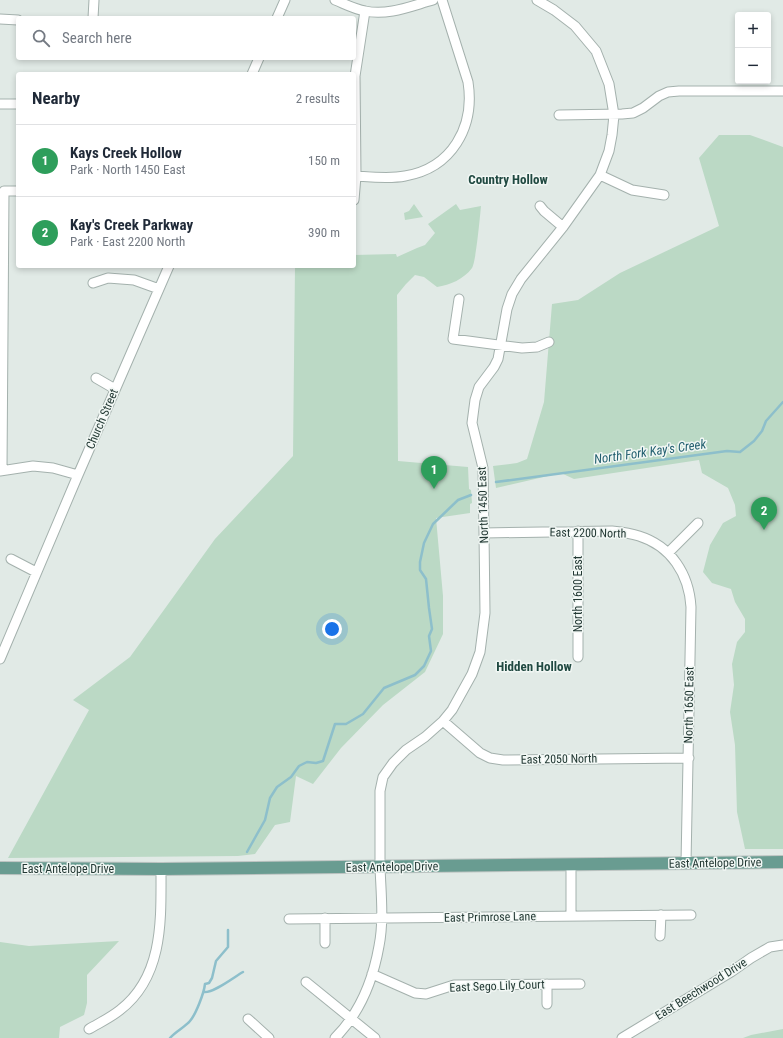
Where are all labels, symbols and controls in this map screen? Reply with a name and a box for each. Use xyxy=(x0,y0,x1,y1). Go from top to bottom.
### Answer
map controls xyxy=(735,12,771,84)
button: + xyxy=(735,12,771,48)
search box xyxy=(16,16,356,60)
icon: search xyxy=(30,27,52,49)
text: Search here xyxy=(62,29,132,47)
button: − xyxy=(735,48,771,84)
text: Nearby xyxy=(32,88,80,108)
text: 2 results xyxy=(296,91,340,106)
text: Kays Creek Hollow xyxy=(70,144,182,162)
text: 1 xyxy=(42,153,48,168)
text: 150 m xyxy=(308,153,340,168)
text: Park · North 1450 East xyxy=(70,162,185,177)
district label: Country Hollow xyxy=(468,172,548,187)
text: Kay's Creek Parkway xyxy=(70,216,193,234)
text: 2 xyxy=(42,225,48,240)
text: 390 m xyxy=(308,225,340,240)
text: Park · East 2200 North xyxy=(70,234,185,249)
street label: Church Street xyxy=(83,386,121,451)
water label: North Fork Kay's Creek xyxy=(593,436,707,467)
pin: 1 xyxy=(421,456,447,489)
street label: North 1450 East xyxy=(475,466,491,544)
pin: 2 xyxy=(751,497,777,530)
street label: East 2200 North xyxy=(550,525,627,541)
street label: North 1600 East xyxy=(571,555,585,632)
your location xyxy=(322,619,342,639)
district label: Hidden Hollow xyxy=(496,659,572,674)
street label: North 1650 East xyxy=(681,666,697,743)
street label: East 2050 North xyxy=(521,751,598,767)
street label: East Antelope Drive xyxy=(669,855,762,871)
street label: East Antelope Drive xyxy=(346,859,439,875)
street label: East Antelope Drive xyxy=(22,862,115,876)
street label: East Primrose Lane xyxy=(444,909,536,925)
street label: East Beechwood Drive xyxy=(653,955,750,1023)
street label: East Sego Lily Court xyxy=(449,977,545,995)

